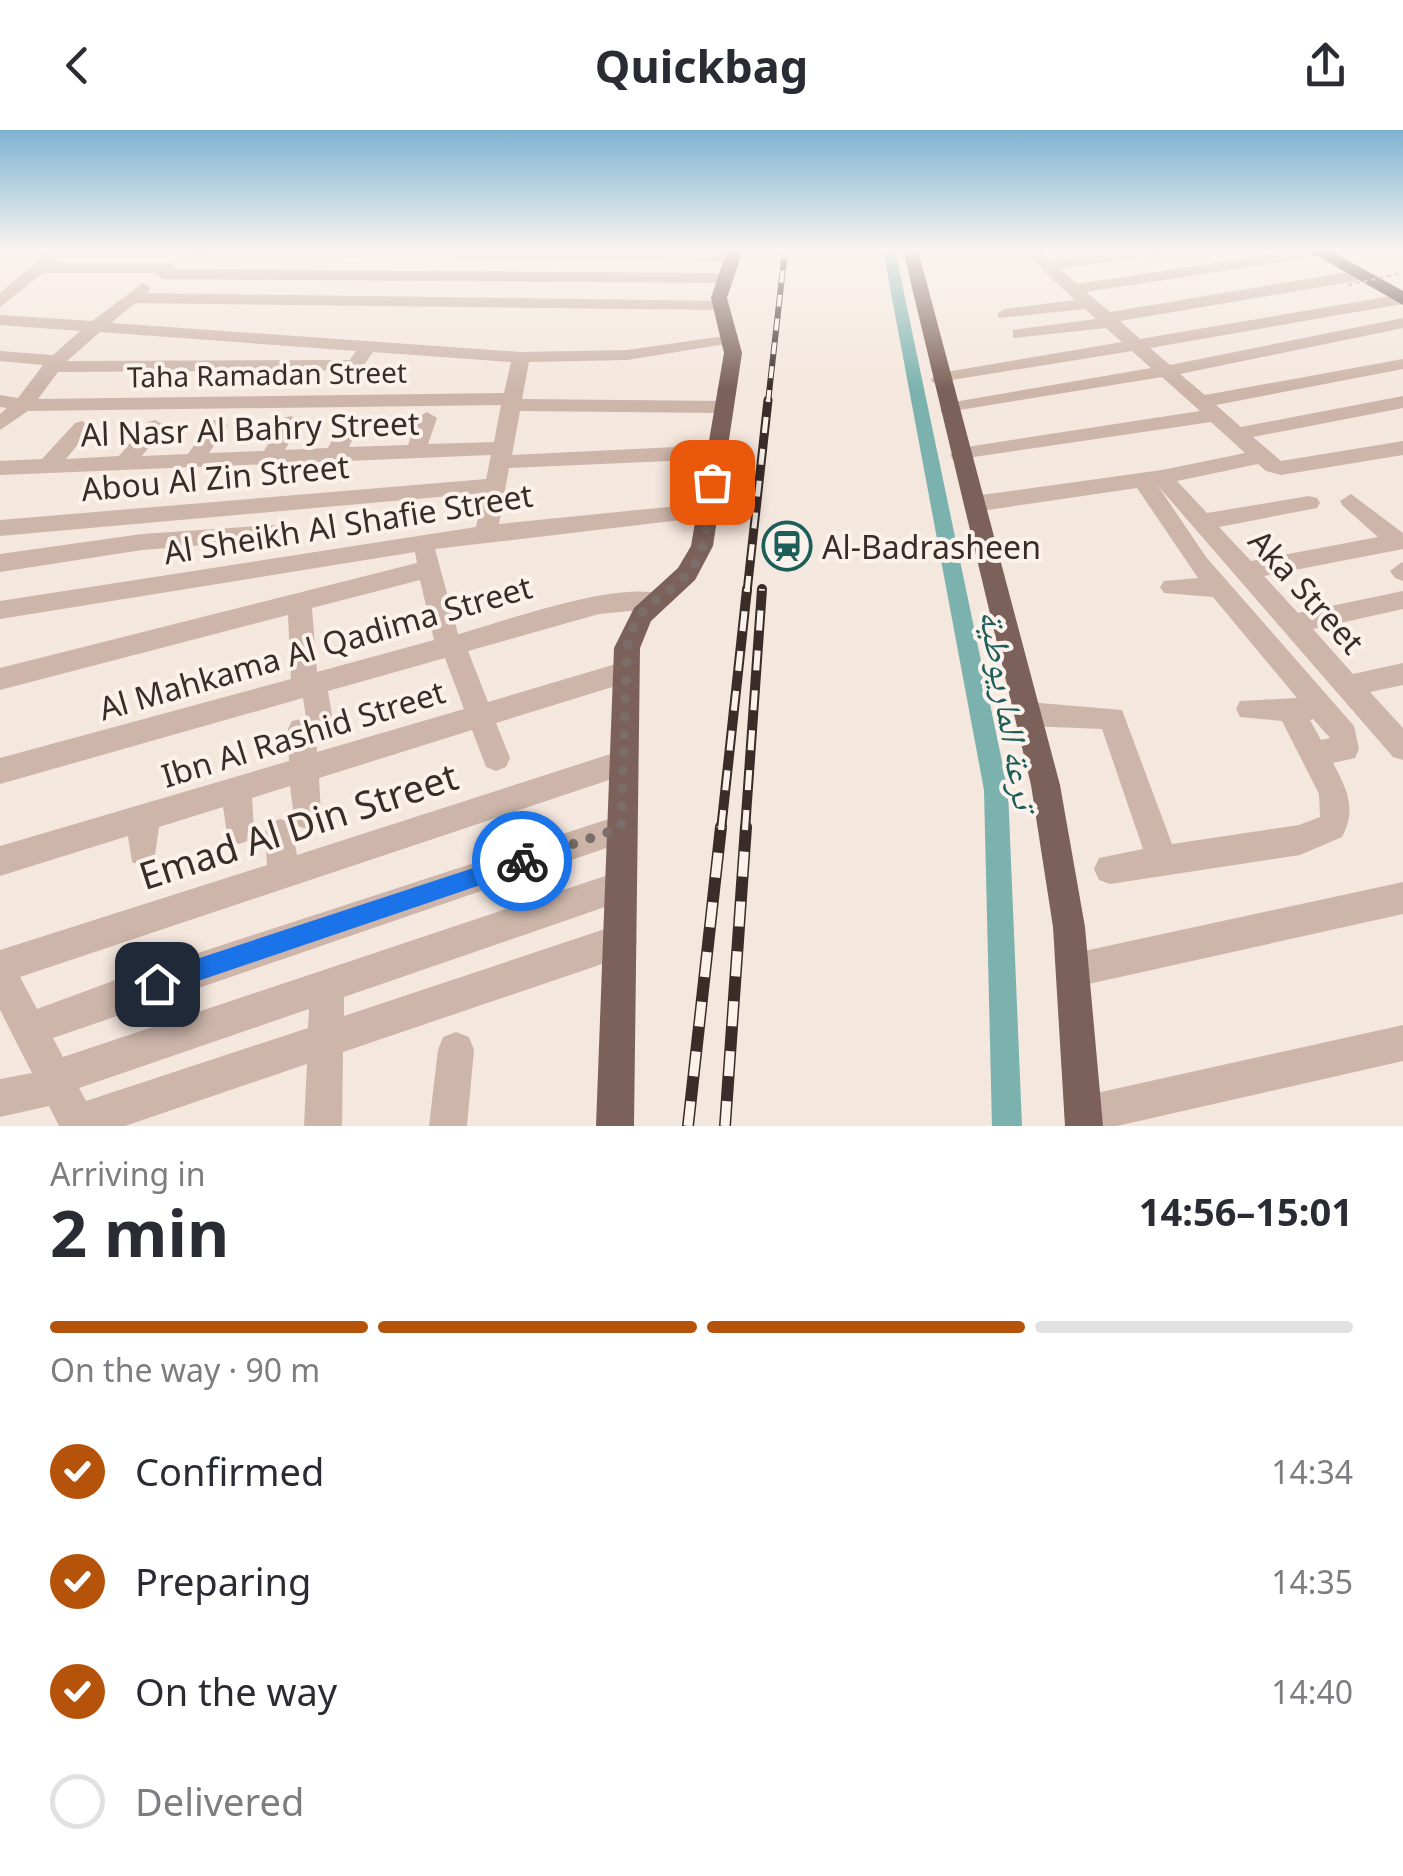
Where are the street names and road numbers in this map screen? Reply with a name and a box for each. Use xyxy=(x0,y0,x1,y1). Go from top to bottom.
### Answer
street label: Taha Ramadan Street xyxy=(127,353,407,395)
street label: Al Nasr Al Bahry Street xyxy=(80,401,420,455)
street label: Abou Al Zin Street xyxy=(79,444,351,510)
street label: Al Sheikh Al Shafie Street xyxy=(160,473,536,573)
street label: Aka Street xyxy=(1240,520,1374,662)
street label: Al Mahkama Al Qadima Street xyxy=(94,565,536,729)
street label: Ibn Al Rashid Street xyxy=(156,669,450,797)
street label: Emad Al Din Street xyxy=(132,749,464,901)

